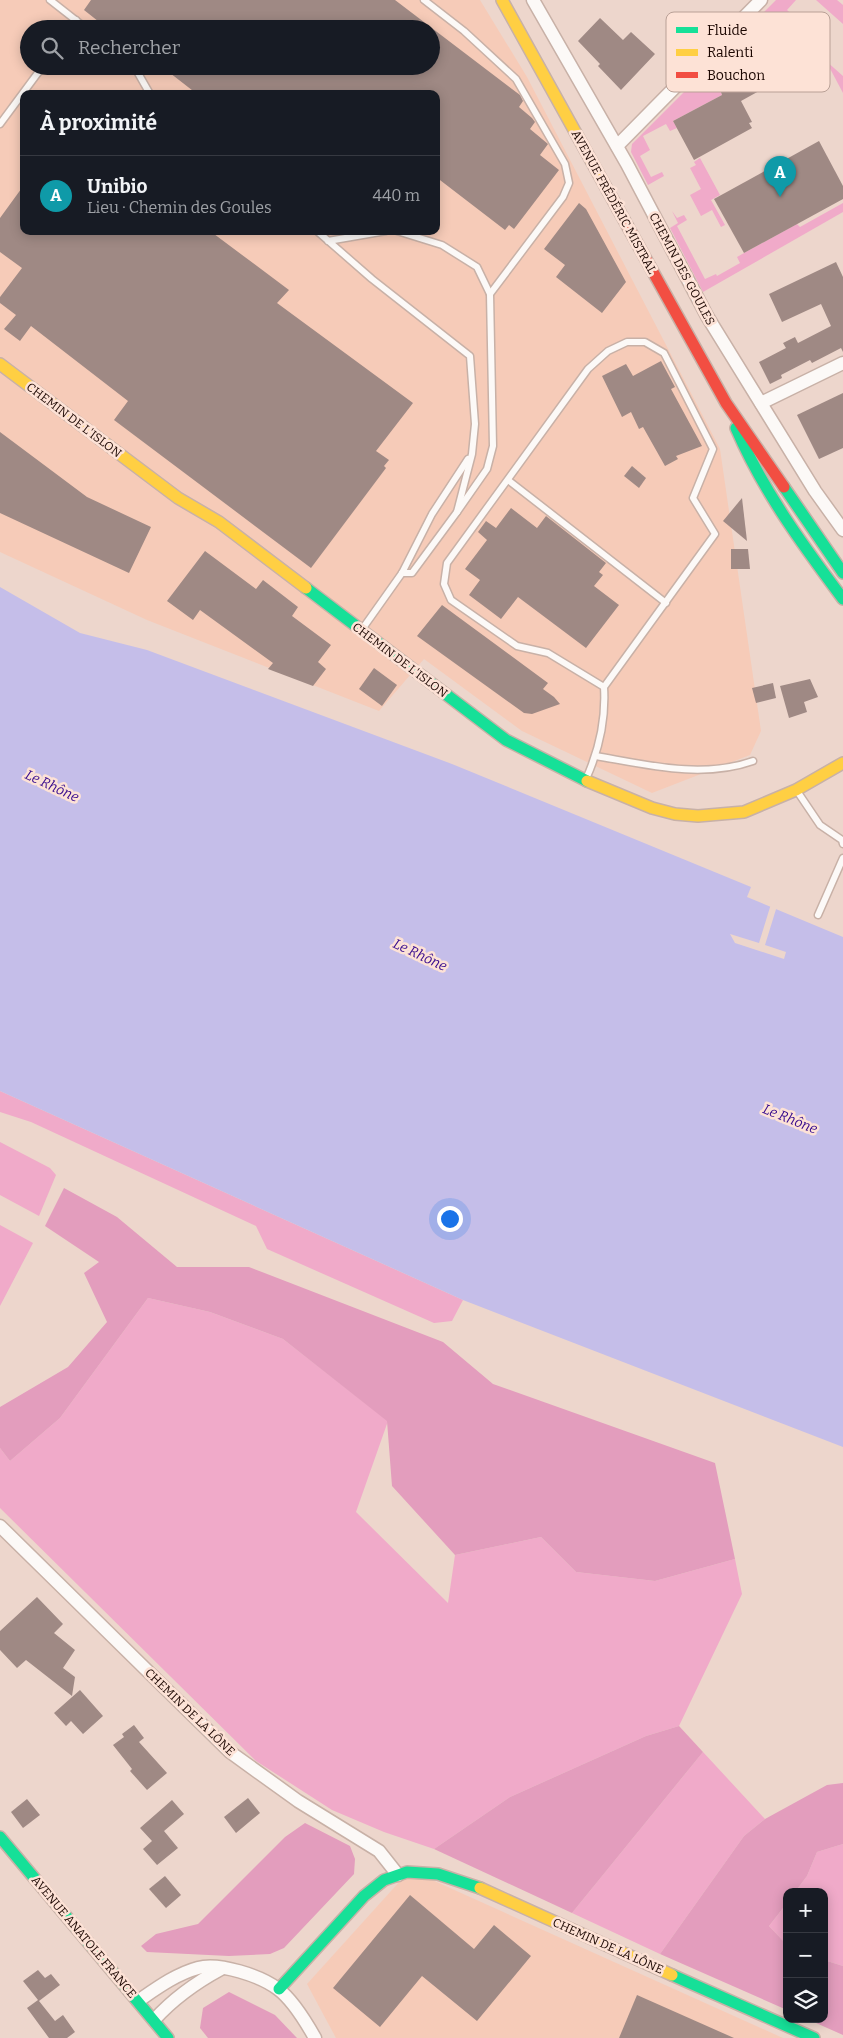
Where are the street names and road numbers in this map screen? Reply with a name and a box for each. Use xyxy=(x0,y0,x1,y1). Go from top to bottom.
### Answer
street label: AVENUE FRÉDÉRIC MISTRAL xyxy=(569,127,660,277)
street label: CHEMIN DES GOULES xyxy=(646,210,718,328)
street label: CHEMIN DE L'ISLON xyxy=(24,380,125,461)
street label: CHEMIN DE L'ISLON xyxy=(350,620,451,701)
street label: CHEMIN DE LA LÔNE xyxy=(142,1664,239,1759)
street label: AVENUE ANATOLE FRANCE xyxy=(29,1873,139,2001)
street label: CHEMIN DE LA LÔNE xyxy=(551,1913,666,1977)

